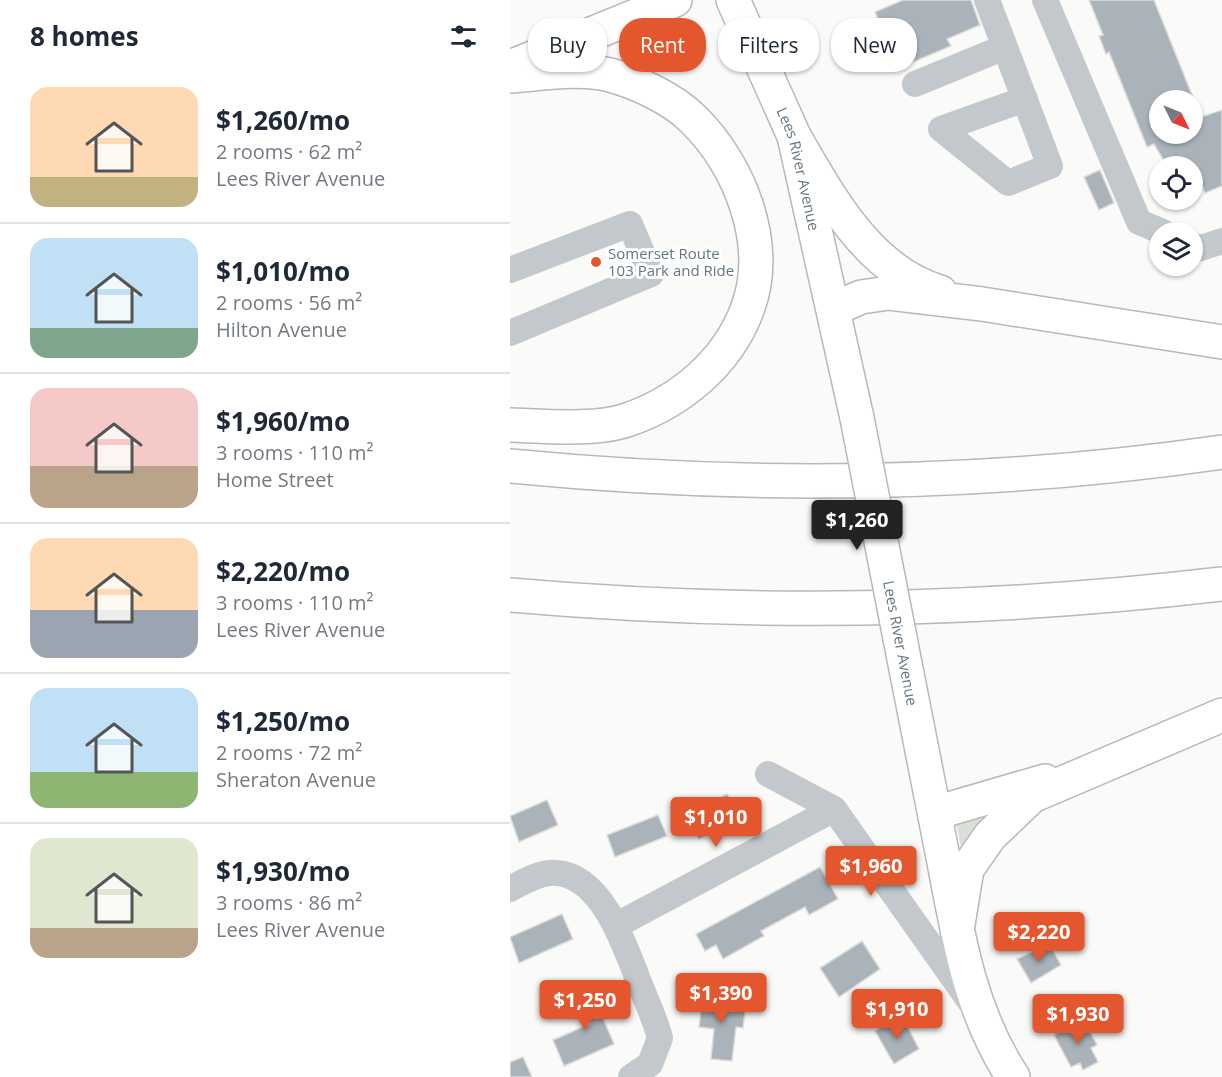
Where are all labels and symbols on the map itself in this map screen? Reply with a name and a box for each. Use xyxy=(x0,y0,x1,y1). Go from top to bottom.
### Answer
north arrow xyxy=(1149,90,1203,144)
street label: Lees River Avenue xyxy=(772,104,825,232)
place label: Somerset Route 103 Park and Ride xyxy=(608,243,734,280)
marker: Somerset Route 103 Park and Ride xyxy=(589,255,603,269)
pin: $1,260 xyxy=(808,500,906,551)
street label: Lees River Avenue xyxy=(879,579,923,707)
pin: $1,010 xyxy=(667,797,765,848)
pin: $1,960 xyxy=(822,846,920,897)
pin: $2,220 xyxy=(990,912,1088,963)
pin: $1,390 xyxy=(672,973,770,1024)
pin: $1,250 xyxy=(536,980,634,1031)
pin: $1,910 xyxy=(848,989,946,1040)
pin: $1,930 xyxy=(1029,994,1127,1045)

